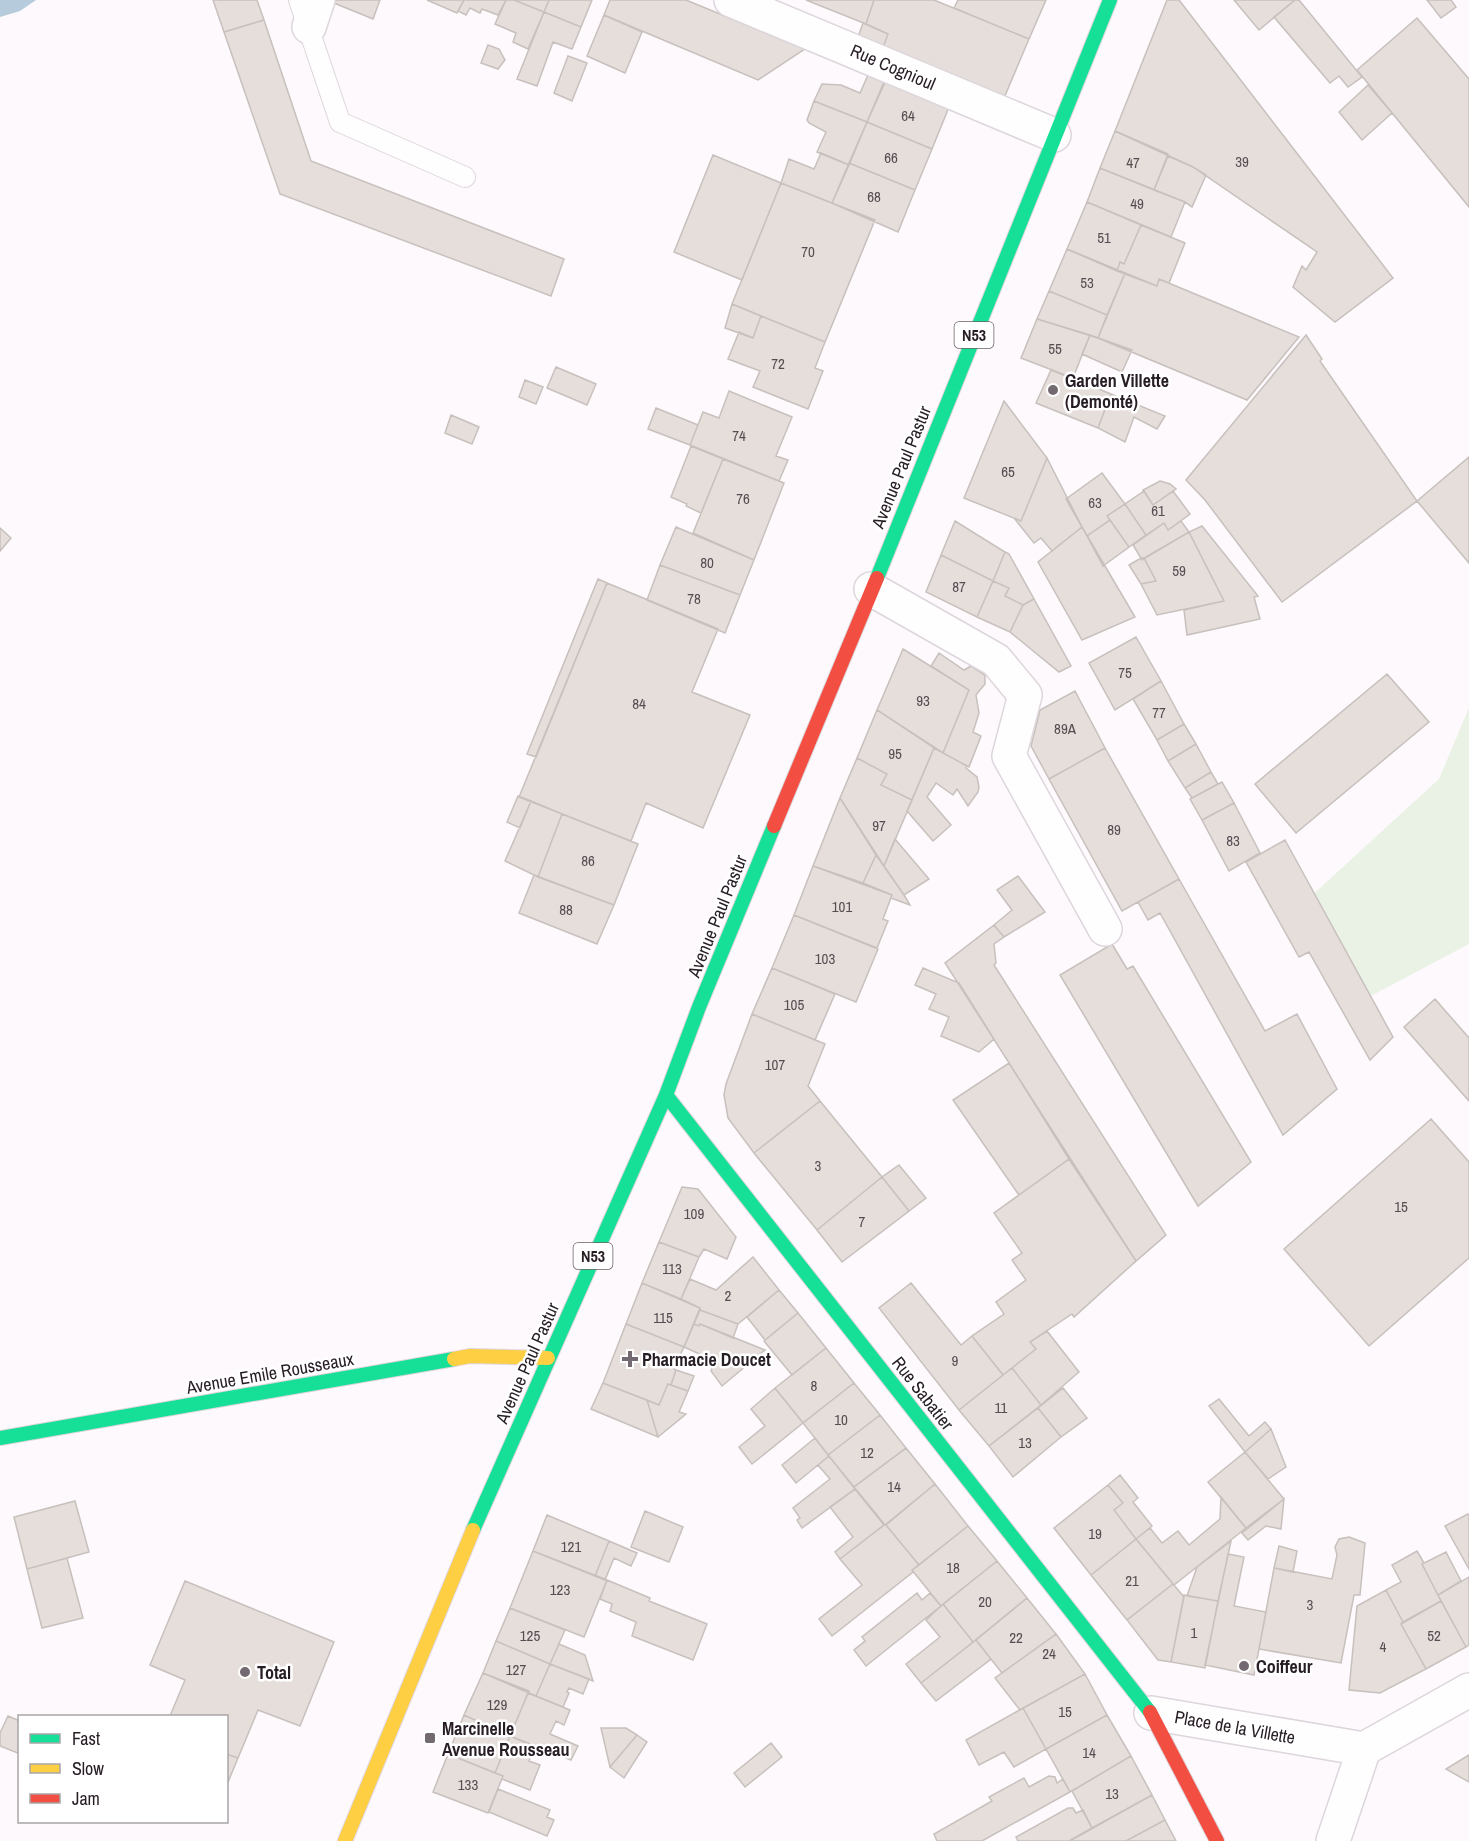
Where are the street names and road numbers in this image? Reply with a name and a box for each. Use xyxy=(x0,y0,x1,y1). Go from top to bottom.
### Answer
street label: Rue Cognioul xyxy=(847,38,939,96)
road number: N53 xyxy=(954,322,994,348)
street label: Avenue Paul Pastur xyxy=(865,402,937,533)
street label: Avenue Paul Pastur xyxy=(681,851,753,982)
road number: N53 xyxy=(574,1243,612,1269)
street label: Avenue Paul Pastur xyxy=(489,1298,565,1428)
street label: Avenue Emile Rousseaux xyxy=(183,1346,356,1400)
street label: Rue Sabatier xyxy=(886,1351,960,1435)
street label: Place de la Villette xyxy=(1173,1704,1297,1750)

